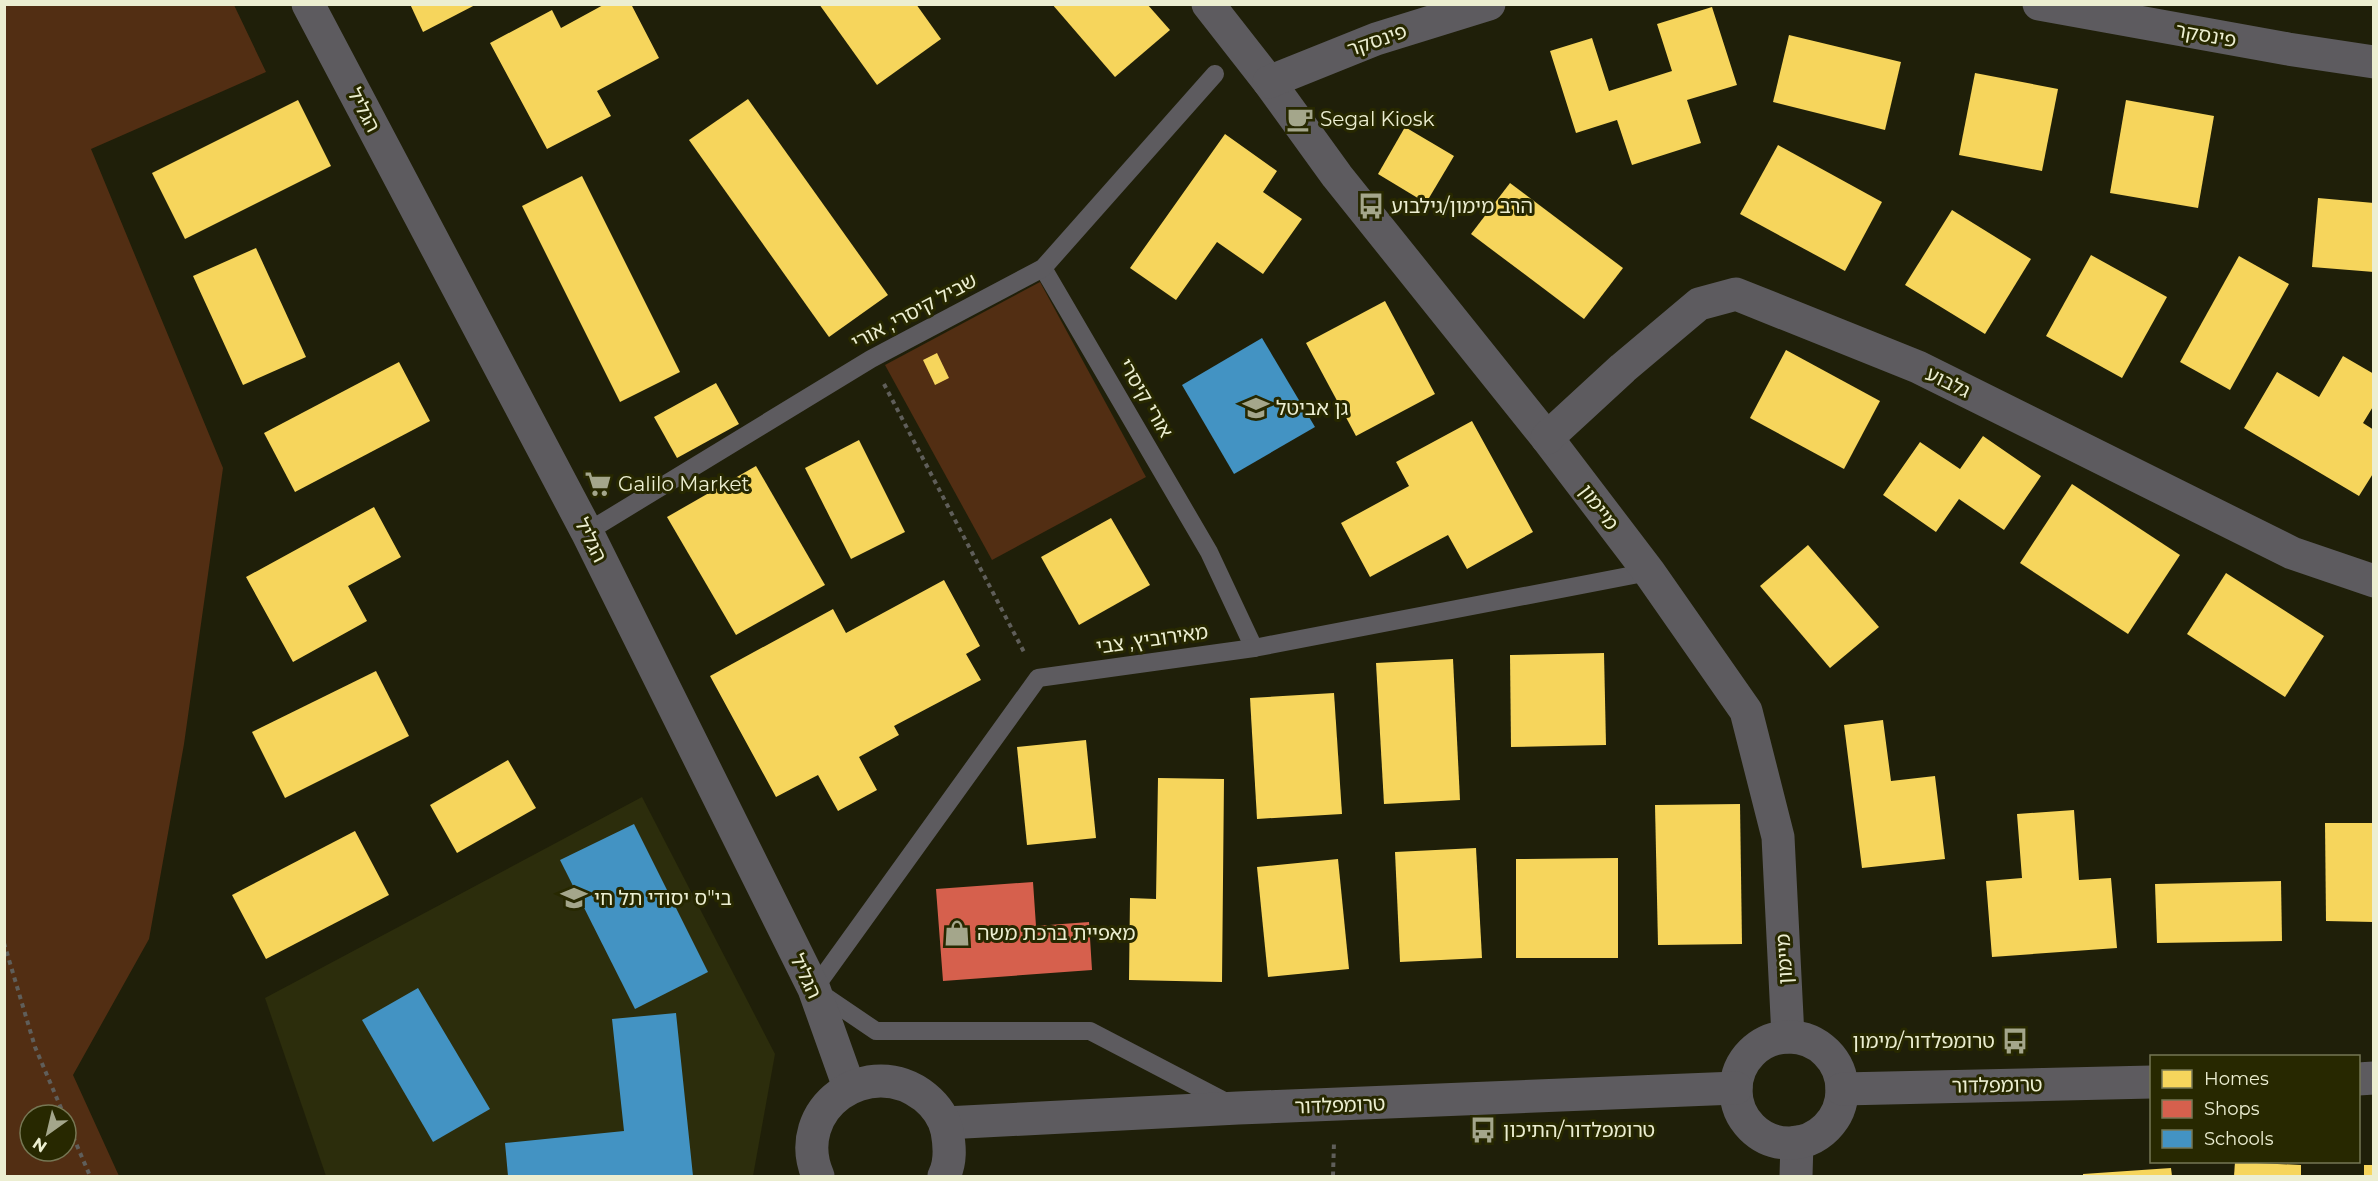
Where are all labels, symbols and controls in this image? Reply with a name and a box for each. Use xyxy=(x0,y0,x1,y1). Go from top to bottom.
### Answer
street label: פינסקר xyxy=(2174,18,2238,52)
street label: פינסקר xyxy=(1344,19,1410,61)
street label: הגליל xyxy=(342,84,386,136)
cafe icon: Segal Kiosk xyxy=(1285,104,1315,134)
place label: Segal Kiosk xyxy=(1320,107,1434,131)
bus stop icon: הרב מימון/גילבוע xyxy=(1356,191,1386,221)
place label: הרב מימון/גילבוע xyxy=(1391,194,1533,218)
street label: שביל קיסרי, אורי xyxy=(847,268,981,354)
street label: אורי קיסרי xyxy=(1114,354,1178,442)
street label: גלבוע xyxy=(1922,361,1974,403)
school or university icon: גן אביטל xyxy=(1241,393,1271,423)
place label: גן אביטל xyxy=(1276,396,1349,420)
supermarket icon: Galilo Market xyxy=(583,469,613,499)
place label: Galilo Market xyxy=(618,472,750,496)
street label: מיימון xyxy=(1574,480,1624,534)
street label: הגליל xyxy=(570,514,612,566)
street label: מאירוביץ, צבי xyxy=(1095,619,1209,659)
school or university icon: בי"ס יסודי תל חי xyxy=(559,883,589,913)
place label: בי"ס יסודי תל חי xyxy=(594,886,732,910)
shop icon: מאפיית ברכת משה xyxy=(942,918,972,948)
place label: מאפיית ברכת משה xyxy=(977,921,1135,945)
street label: מיימון xyxy=(1771,933,1797,985)
street label: הגליל xyxy=(785,950,827,1002)
bus stop icon: טרומפלדור/מימון xyxy=(2000,1026,2030,1056)
place label: טרומפלדור/מימון xyxy=(1853,1029,1995,1053)
legend xyxy=(2150,1055,2360,1163)
text: Homes xyxy=(2204,1068,2269,1090)
street label: טרומפלדור xyxy=(1951,1072,2043,1098)
street label: טרומפלדור xyxy=(1294,1091,1386,1119)
text: Shops xyxy=(2204,1098,2260,1120)
north arrow xyxy=(18,1103,78,1163)
bus stop icon: טרומפלדור/התיכון xyxy=(1468,1115,1498,1145)
place label: טרומפלדור/התיכון xyxy=(1503,1118,1655,1142)
text: Schools xyxy=(2204,1128,2274,1150)
text: N xyxy=(29,1134,51,1157)

